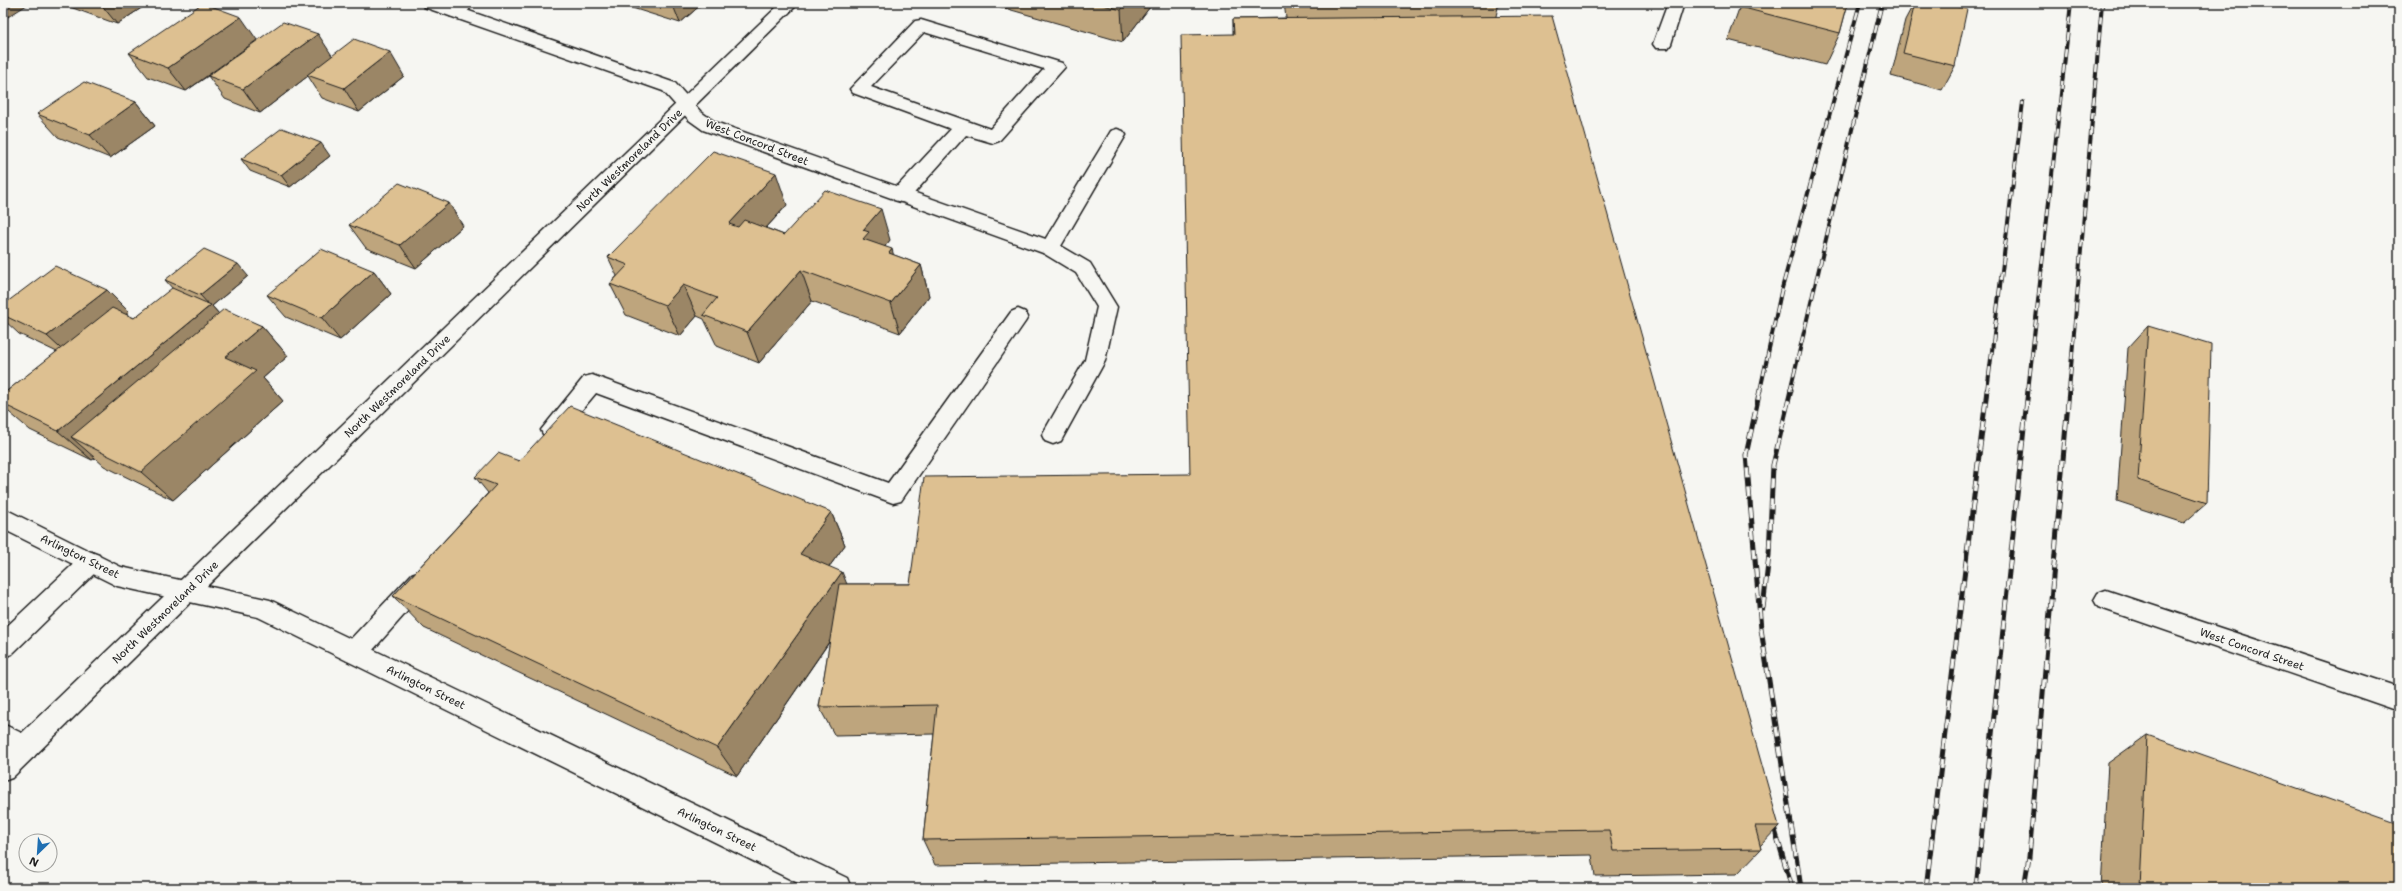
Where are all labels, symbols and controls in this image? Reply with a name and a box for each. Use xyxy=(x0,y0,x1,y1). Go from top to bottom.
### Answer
street label: North Westmoreland Drive xyxy=(573,106,686,215)
street label: West Concord Street xyxy=(703,116,811,169)
street label: North Westmoreland Drive xyxy=(341,332,454,441)
street label: Arlington Street xyxy=(38,531,122,582)
street label: North Westmoreland Drive xyxy=(109,558,222,667)
street label: West Concord Street xyxy=(2198,625,2306,674)
street label: Arlington Street xyxy=(384,662,468,713)
street label: Arlington Street xyxy=(675,804,759,855)
north arrow xyxy=(18,833,58,873)
text: N xyxy=(27,853,41,870)

